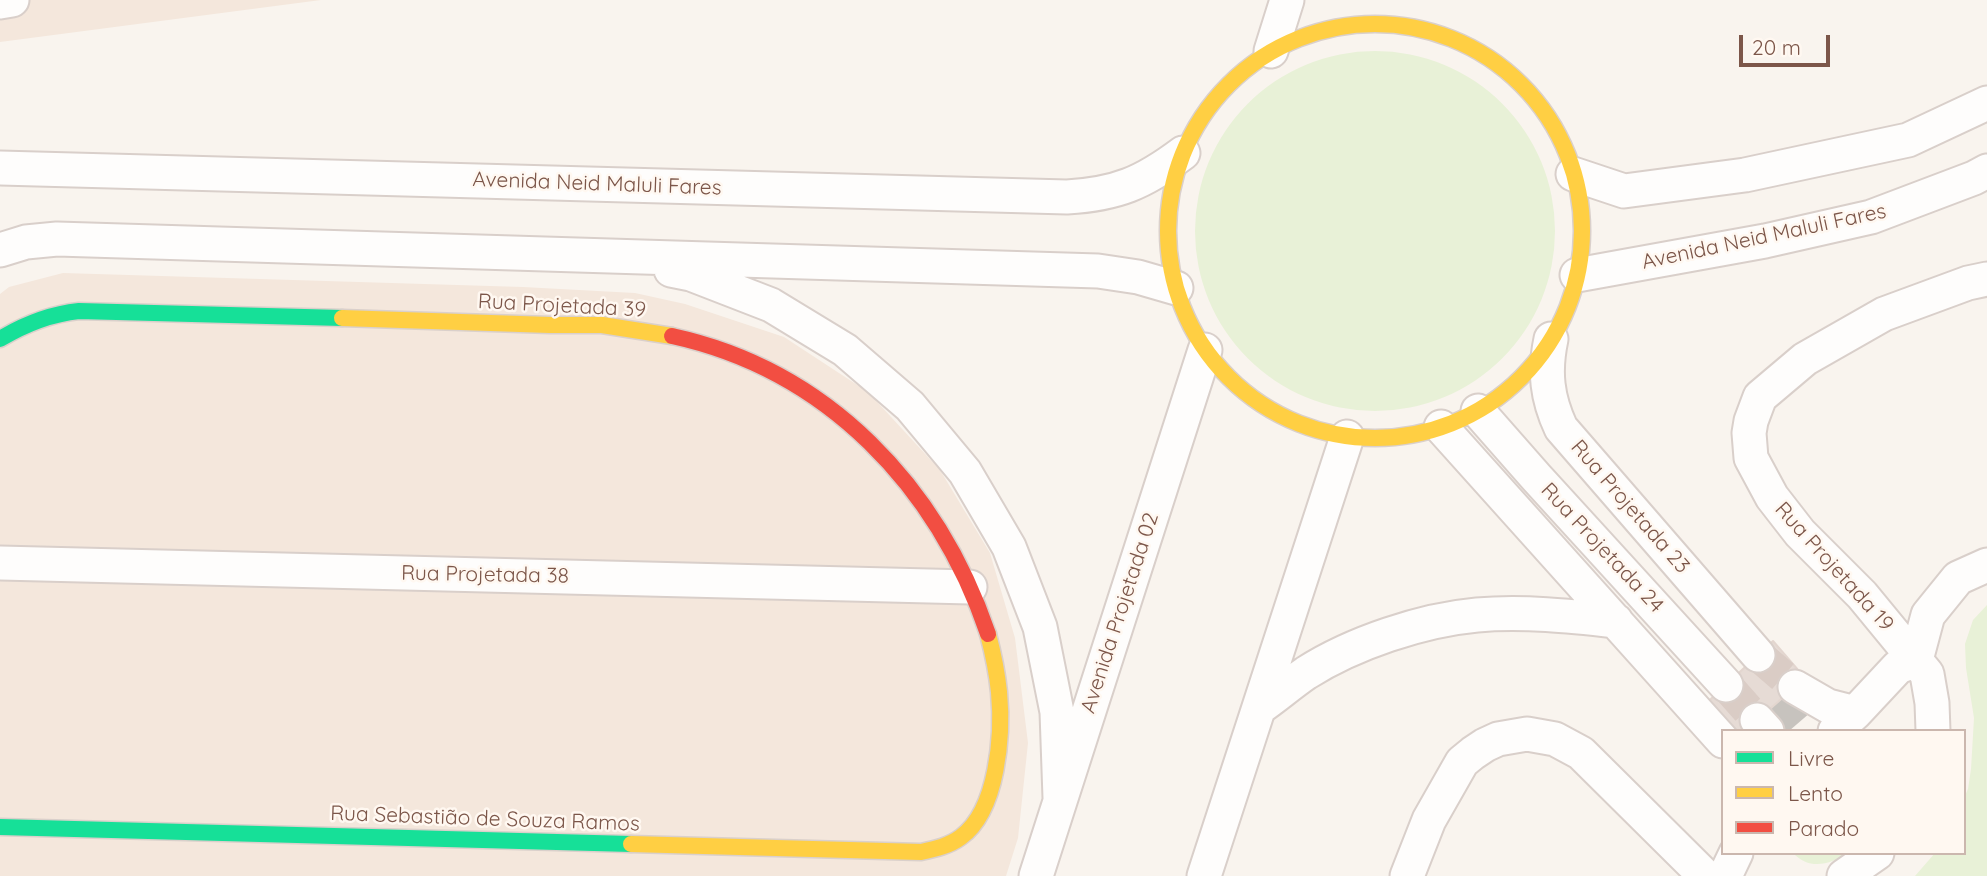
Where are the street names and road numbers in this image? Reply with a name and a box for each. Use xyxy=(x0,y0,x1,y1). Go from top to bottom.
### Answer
street label: Avenida Neid Maluli Fares xyxy=(472,167,722,201)
street label: Avenida Neid Maluli Fares xyxy=(1640,199,1888,275)
street label: Rua Projetada 39 xyxy=(477,289,647,323)
street label: Rua Projetada 23 xyxy=(1565,435,1695,579)
street label: Rua Projetada 24 xyxy=(1535,478,1669,618)
street label: Rua Projetada 19 xyxy=(1769,497,1899,637)
street label: Avenida Projetada 02 xyxy=(1076,510,1164,716)
street label: Rua Projetada 38 xyxy=(401,561,569,589)
street label: Rua Sebastião de Souza Ramos xyxy=(330,801,640,837)

